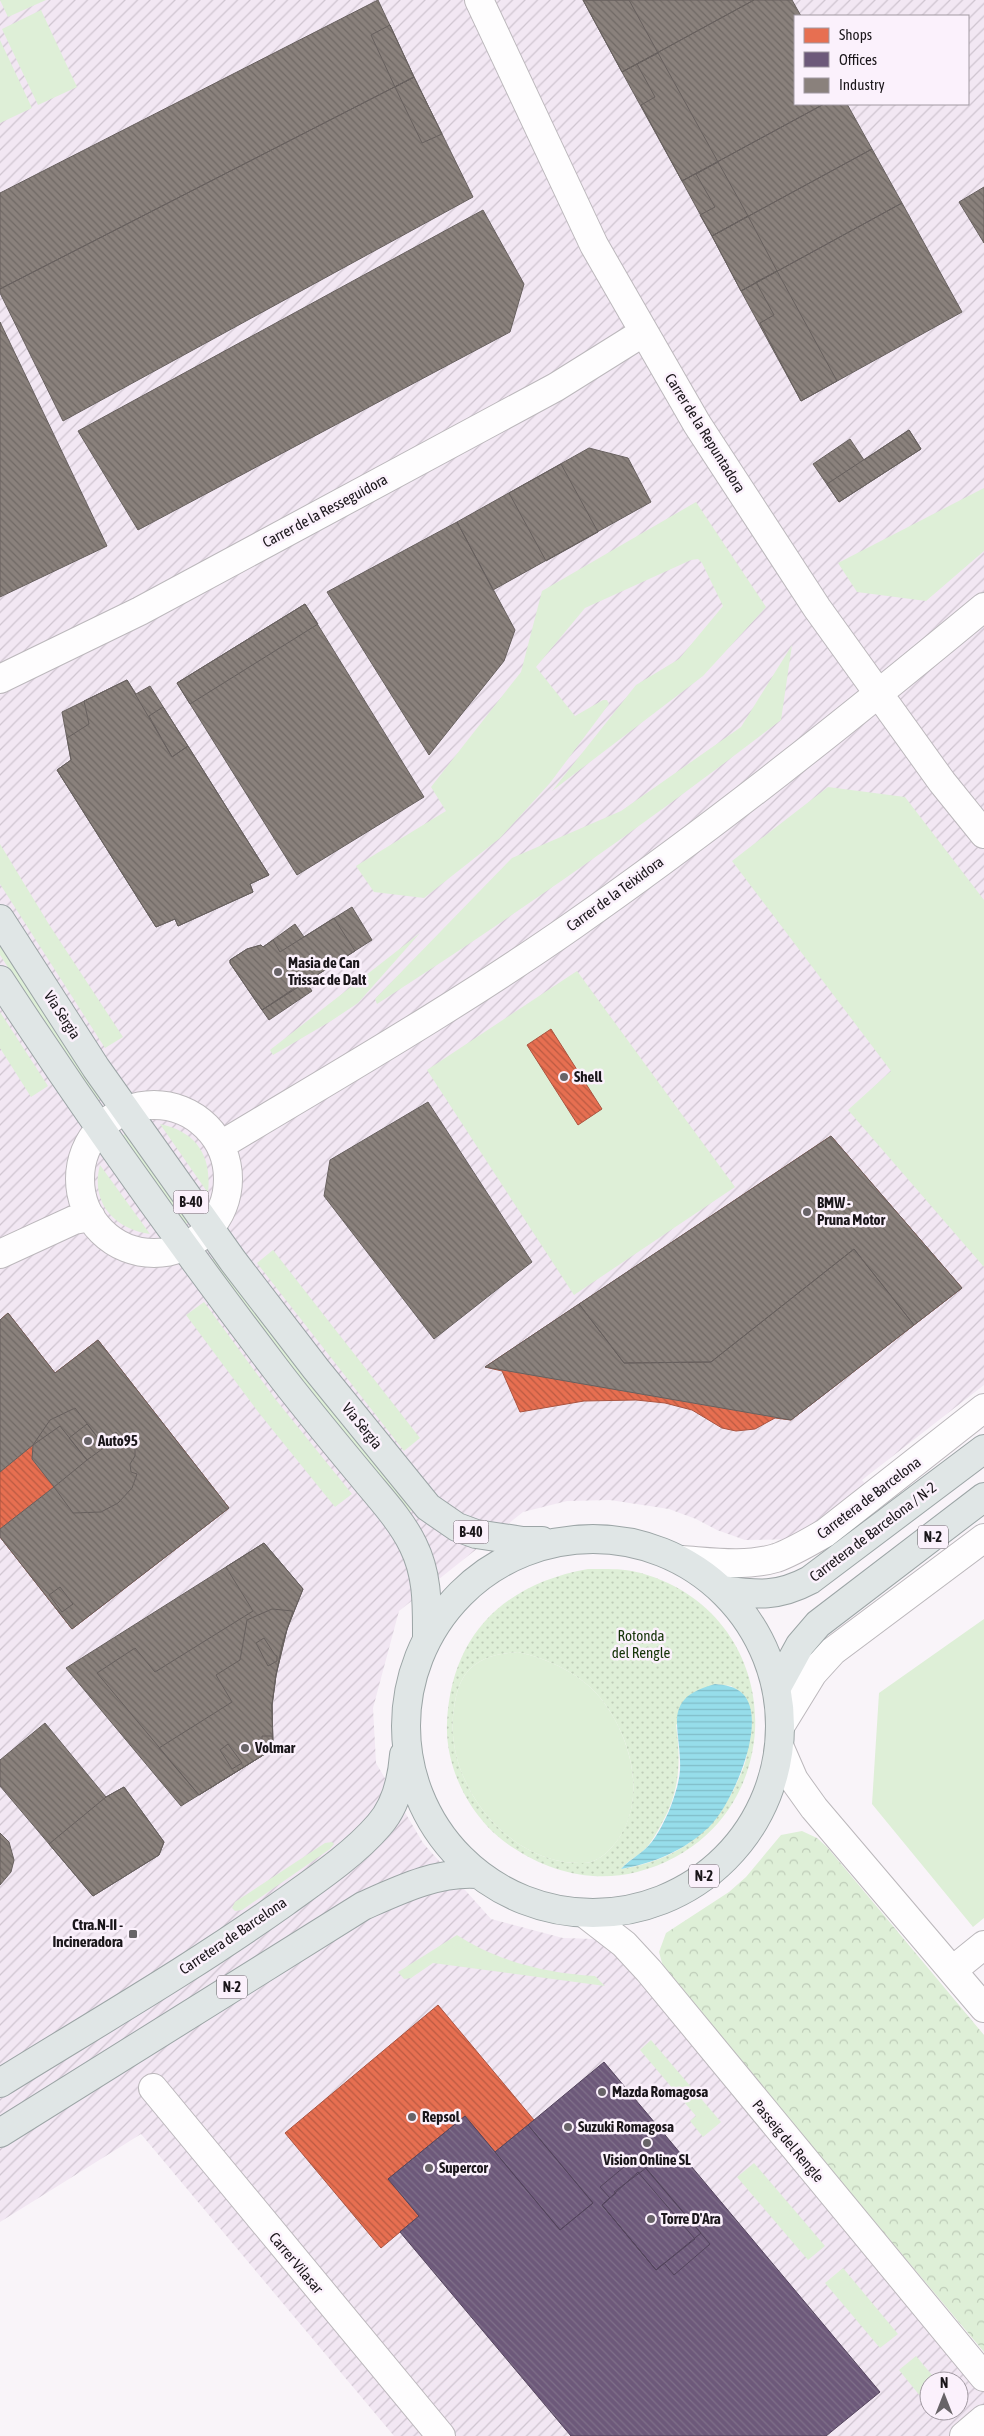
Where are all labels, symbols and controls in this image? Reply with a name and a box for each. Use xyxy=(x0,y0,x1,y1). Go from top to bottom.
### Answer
legend xyxy=(794,15,969,105)
text: Shops xyxy=(839,26,872,43)
text: Offices xyxy=(839,51,877,68)
text: Industry xyxy=(839,76,885,93)
street label: Carrer de la Repuntadora xyxy=(662,370,749,495)
street label: Carrer de la Resseguidora xyxy=(259,470,390,551)
street label: Carrer de la Teixidora xyxy=(563,853,666,934)
place label: Masia de Can Trissac de Dalt xyxy=(288,954,367,988)
marker: Masia de Can Trissac de Dalt xyxy=(272,966,284,978)
street label: Via Sèrgia xyxy=(41,988,84,1042)
place label: Shell xyxy=(574,1068,603,1085)
marker: Shell xyxy=(558,1071,570,1083)
road number: B-40 xyxy=(174,1190,208,1214)
place label: BMW - Pruna Motor xyxy=(817,1194,886,1228)
marker: BMW - Pruna Motor xyxy=(801,1206,813,1218)
street label: Via Sèrgia xyxy=(339,1399,386,1452)
place label: Auto95 xyxy=(97,1432,138,1449)
marker: Auto95 xyxy=(82,1435,94,1447)
street label: Carretera de Barcelona xyxy=(813,1453,924,1542)
street label: Carretera de Barcelona / N-2 xyxy=(806,1478,940,1586)
road number: B-40 xyxy=(454,1520,488,1544)
road number: N-2 xyxy=(918,1525,948,1548)
park label: Rotonda del Rengle xyxy=(612,1627,670,1661)
place label: Volmar xyxy=(254,1739,296,1756)
marker: Volmar xyxy=(239,1742,251,1754)
road number: N-2 xyxy=(689,1864,719,1888)
street label: Carretera de Barcelona xyxy=(176,1893,290,1978)
place label: Ctra.N-II - Incineradora xyxy=(52,1916,123,1950)
marker: Ctra.N-II - Incineradora xyxy=(127,1928,139,1940)
road number: N-2 xyxy=(217,1975,247,1998)
place label: Mazda Romagosa xyxy=(612,2083,708,2100)
marker: Mazda Romagosa xyxy=(596,2086,608,2098)
street label: Passeig del Rengle xyxy=(749,2096,828,2185)
place label: Repsol xyxy=(422,2108,461,2125)
marker: Repsol xyxy=(406,2111,418,2123)
place label: Suzuki Romagosa xyxy=(578,2118,674,2135)
marker: Suzuki Romagosa xyxy=(562,2121,574,2133)
marker: Vision Online SL xyxy=(641,2137,653,2149)
place label: Vision Online SL xyxy=(602,2151,691,2168)
place label: Supercor xyxy=(439,2159,488,2176)
marker: Supercor xyxy=(423,2162,435,2174)
place label: Torre D'Ara xyxy=(661,2210,721,2227)
marker: Torre D'Ara xyxy=(645,2213,657,2225)
street label: Carrer Vilasar xyxy=(266,2229,327,2297)
north arrow xyxy=(919,2371,969,2421)
text: N xyxy=(940,2375,948,2391)

